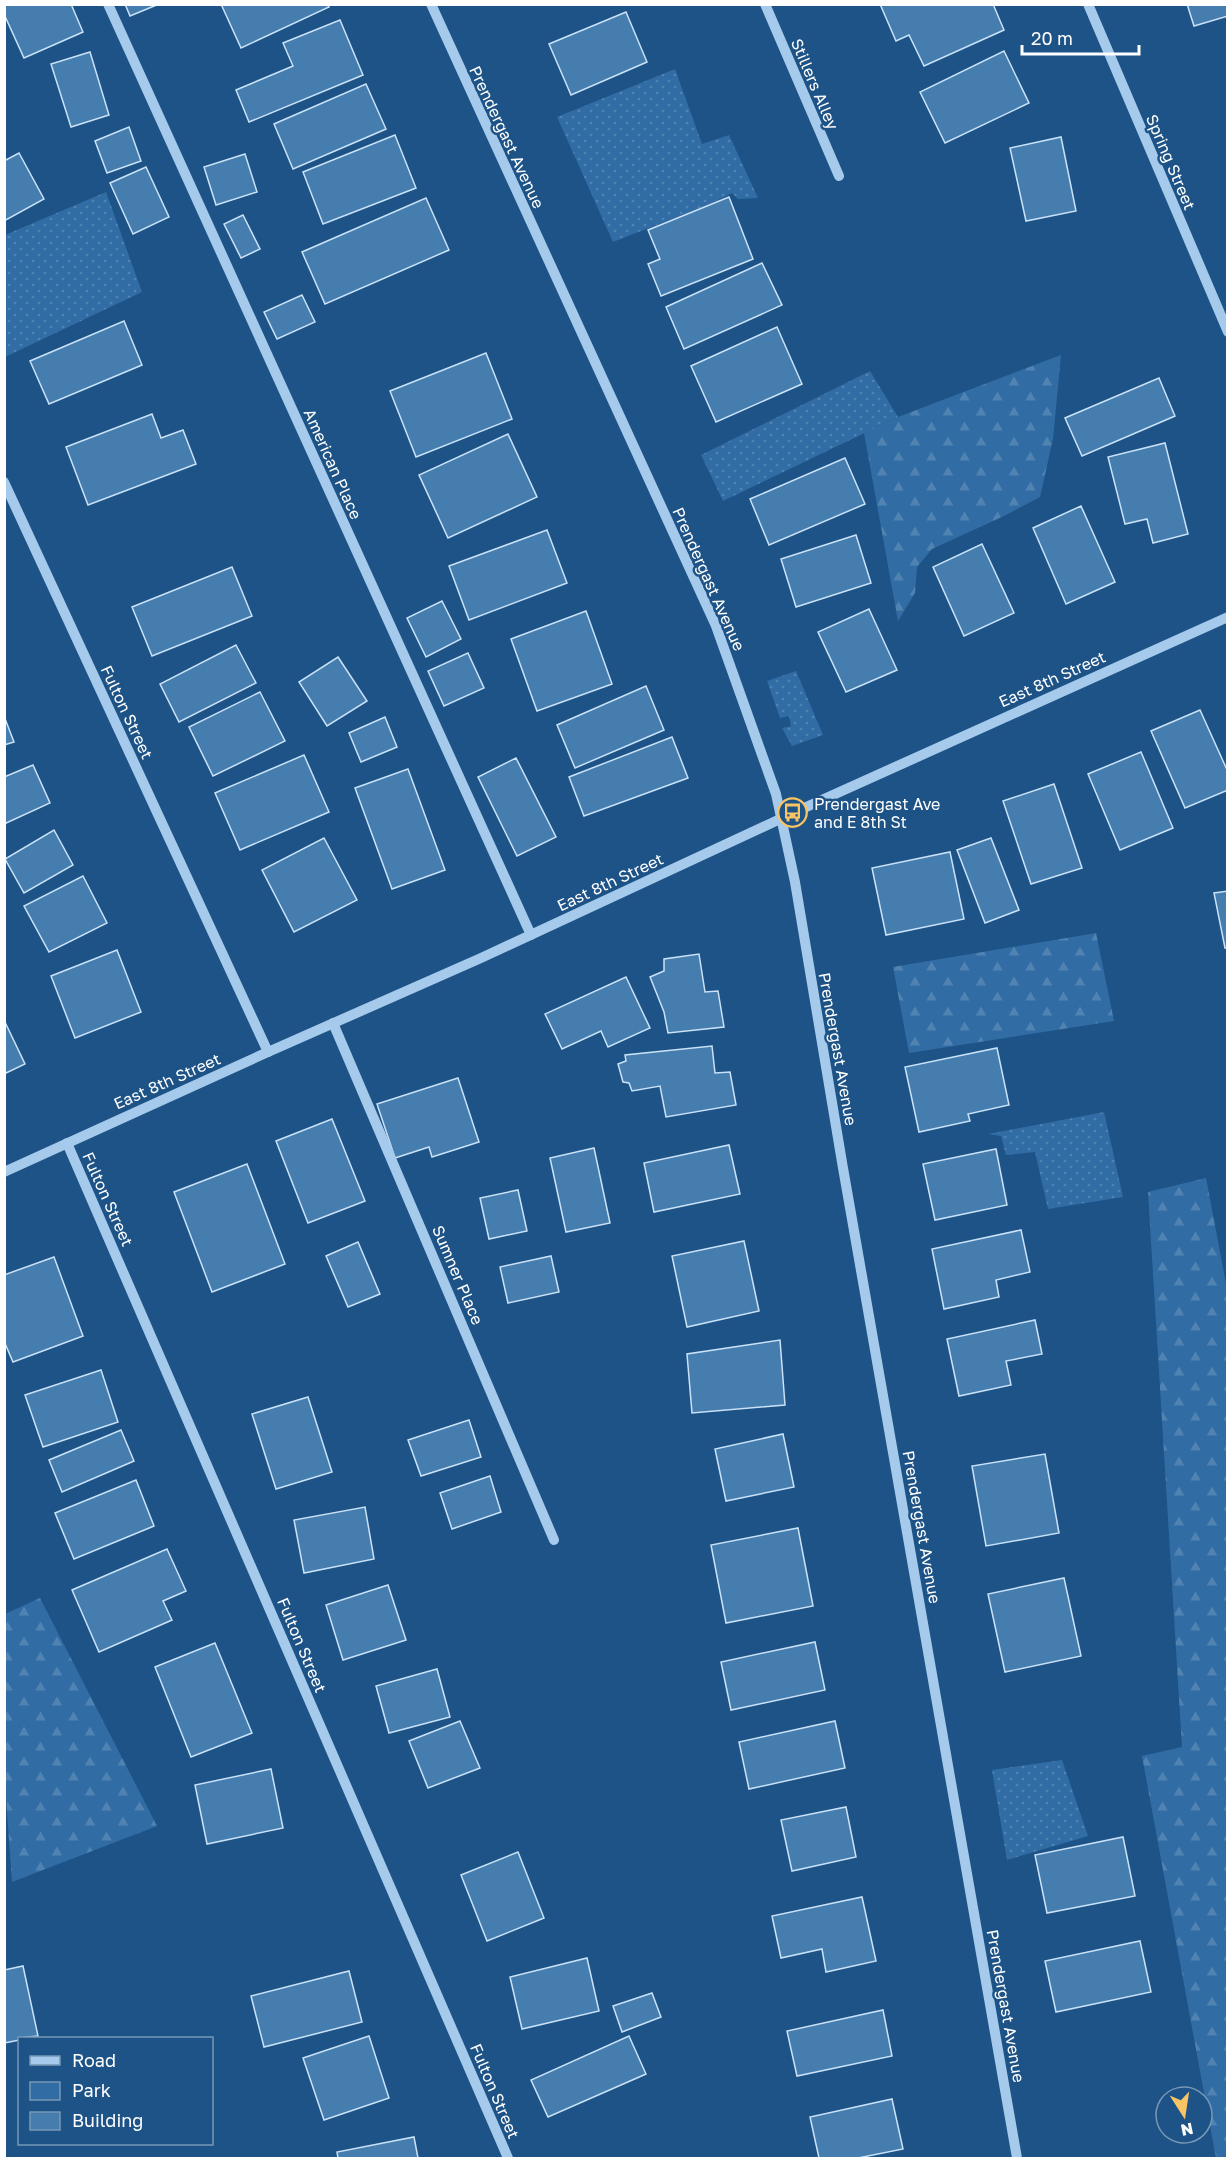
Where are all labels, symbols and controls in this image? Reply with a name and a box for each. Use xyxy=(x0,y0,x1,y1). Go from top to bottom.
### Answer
scale bar xyxy=(1022,18,1139,56)
text: 20 m xyxy=(1031,27,1073,49)
street label: Stillers Alley xyxy=(787,35,843,133)
street label: Prendergast Avenue xyxy=(465,62,549,212)
street label: Spring Street xyxy=(1142,111,1200,213)
street label: American Place xyxy=(300,406,366,522)
street label: Prendergast Avenue xyxy=(668,504,750,654)
street label: East 8th Street xyxy=(995,646,1109,712)
street label: Fulton Street xyxy=(97,662,157,762)
place label: Prendergast Ave and E 8th St xyxy=(814,794,940,832)
bus stop icon: Prendergast Ave and E 8th St xyxy=(777,797,809,829)
street label: East 8th Street xyxy=(554,849,666,915)
street label: Prendergast Avenue xyxy=(815,971,861,1127)
street label: East 8th Street xyxy=(110,1048,224,1114)
street label: Fulton Street xyxy=(78,1149,138,1249)
street label: Sumner Place xyxy=(428,1222,488,1328)
street label: Prendergast Avenue xyxy=(899,1449,945,1605)
street label: Fulton Street xyxy=(273,1595,331,1695)
street label: Prendergast Avenue xyxy=(983,1928,1029,2084)
legend xyxy=(18,2037,213,2145)
street label: Fulton Street xyxy=(466,2041,524,2141)
text: Road xyxy=(72,2049,116,2071)
text: Park xyxy=(72,2079,111,2101)
north arrow xyxy=(1154,2085,1214,2145)
text: Building xyxy=(72,2109,143,2131)
text: N xyxy=(1179,2119,1195,2141)

